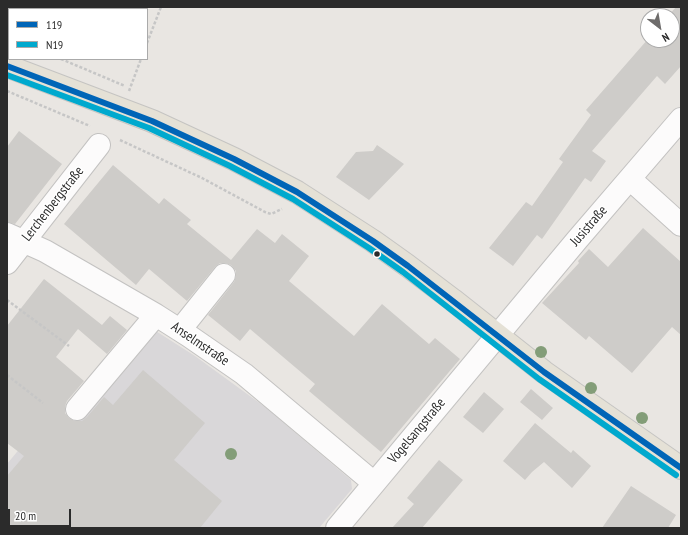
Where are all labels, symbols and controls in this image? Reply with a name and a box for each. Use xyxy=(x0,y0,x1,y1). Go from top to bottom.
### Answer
legend xyxy=(8,8,148,60)
north arrow xyxy=(640,8,680,48)
text: 119 xyxy=(46,17,62,32)
text: N xyxy=(660,30,672,45)
text: N19 xyxy=(46,37,63,52)
street label: Lerchenbergstraße xyxy=(19,163,87,245)
street label: Jusistraße xyxy=(567,202,611,250)
unlabelled marker xyxy=(372,249,382,259)
street label: Anselmstraße xyxy=(168,319,232,369)
street label: Vogelsangstraße xyxy=(385,395,449,467)
scale bar xyxy=(10,501,73,527)
text: 20 m xyxy=(15,508,36,523)

